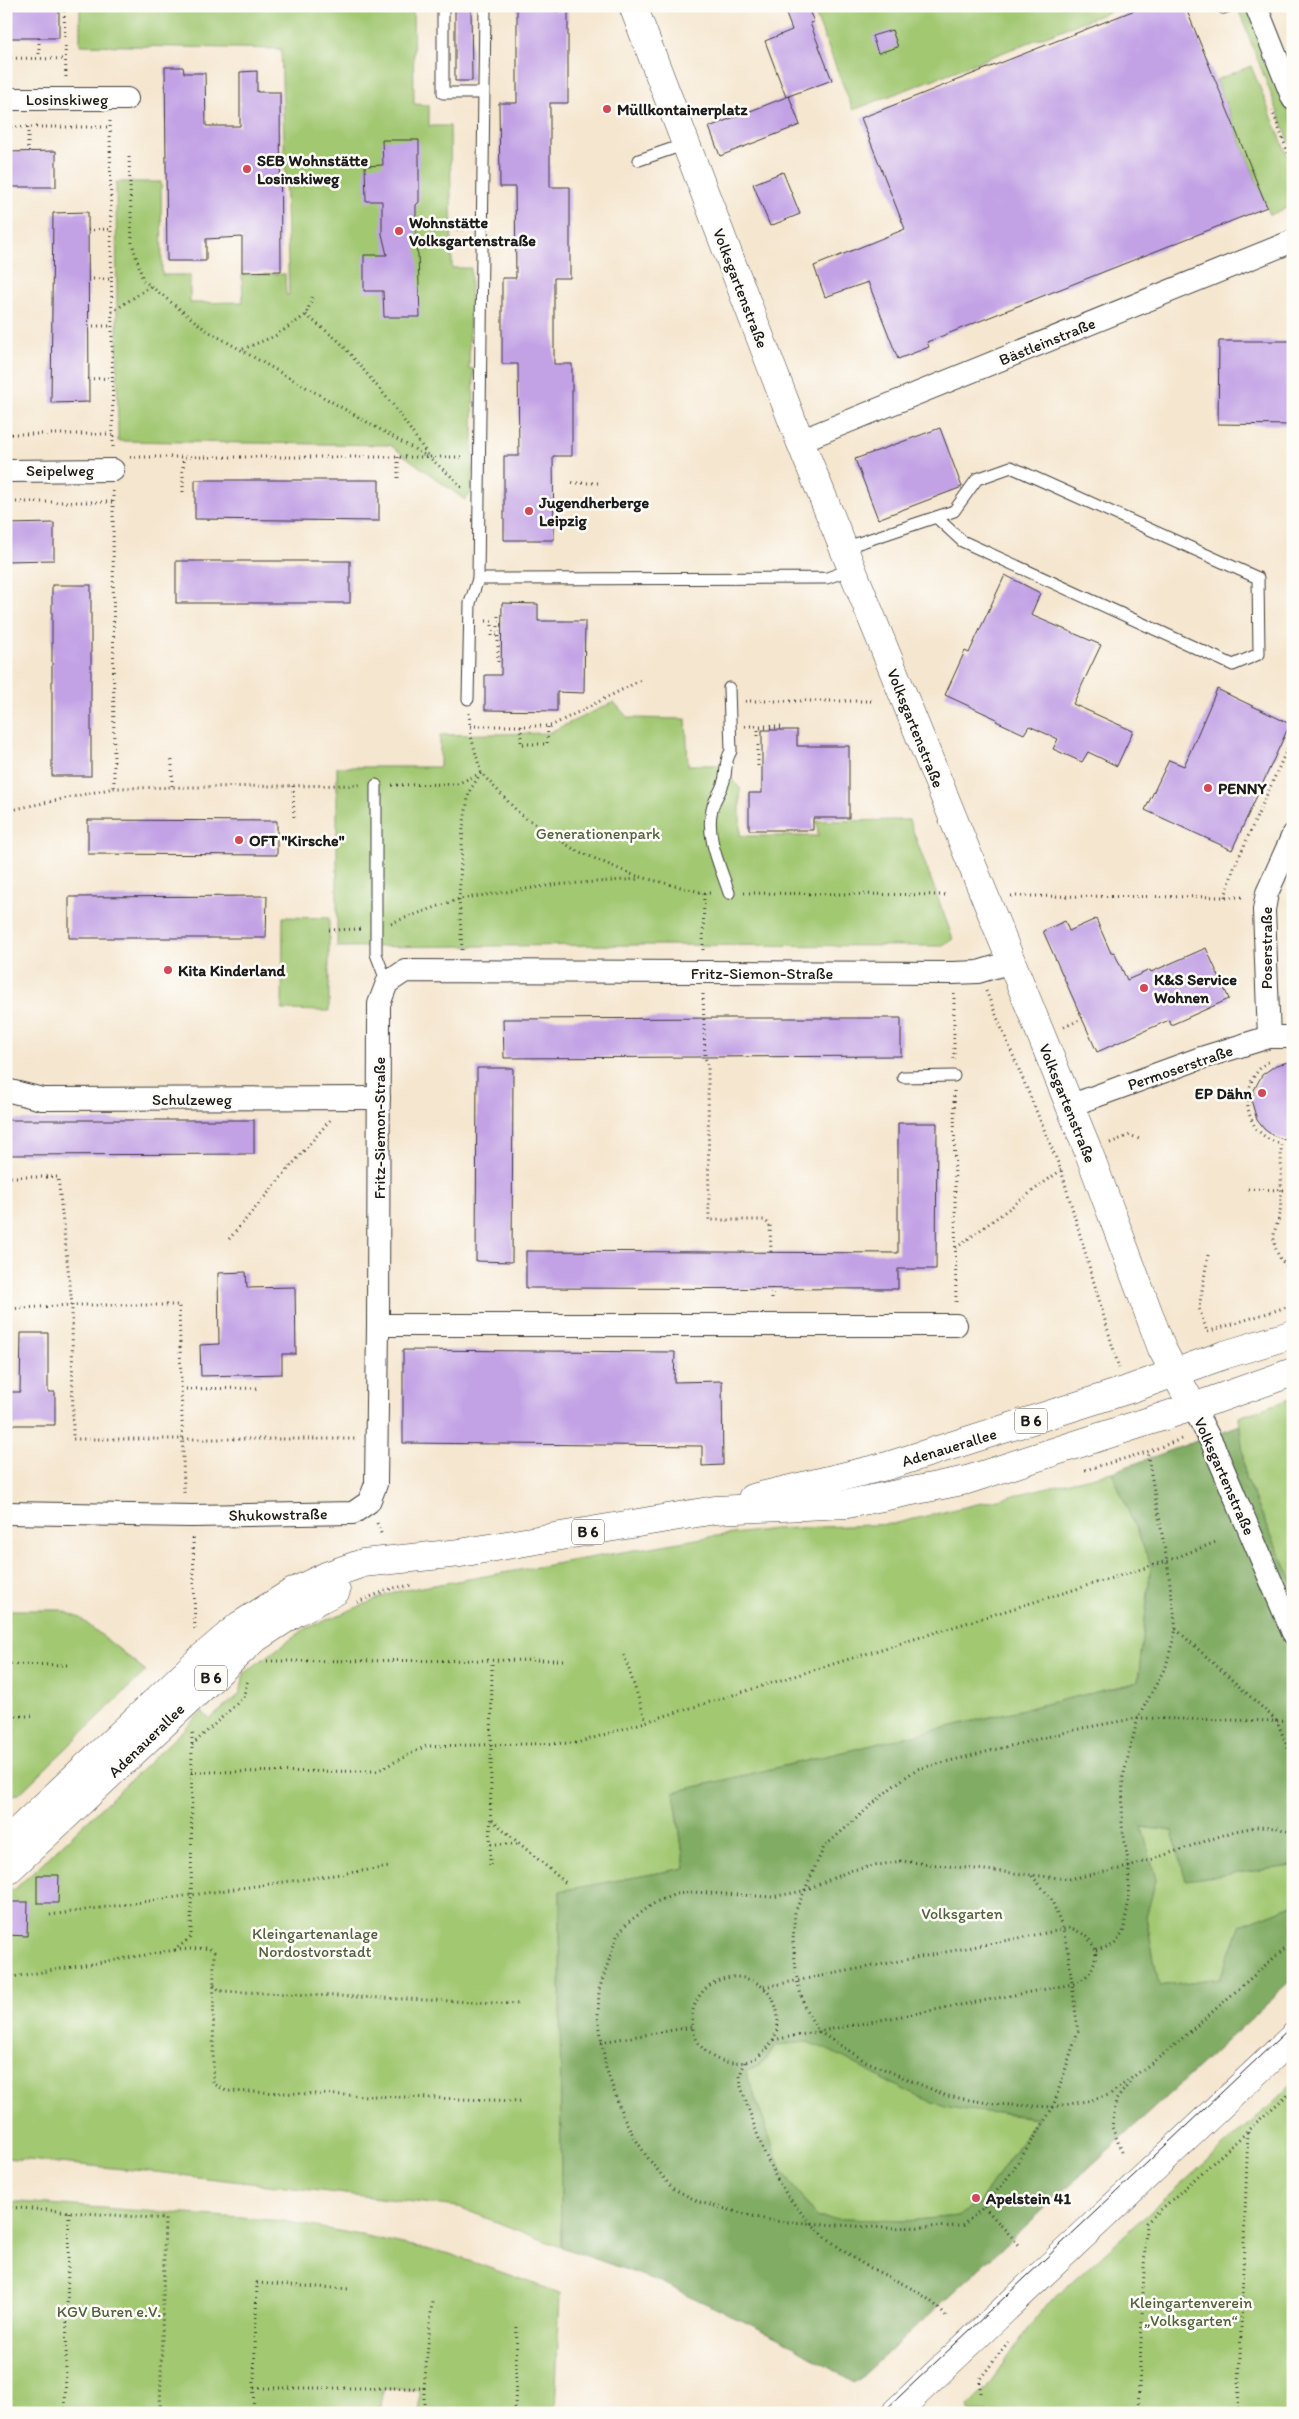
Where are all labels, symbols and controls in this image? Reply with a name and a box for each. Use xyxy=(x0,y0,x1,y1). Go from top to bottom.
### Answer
street label: Losinskiweg xyxy=(26,90,109,109)
place label: Müllkontainerplatz xyxy=(617,100,748,120)
marker: Müllkontainerplatz xyxy=(601,103,613,115)
place label: SEB Wohnstätte Losinskiweg xyxy=(257,151,368,189)
marker: SEB Wohnstätte Losinskiweg xyxy=(241,163,253,175)
place label: Wohnstätte Volksgartenstraße xyxy=(409,213,536,251)
marker: Wohnstätte Volksgartenstraße xyxy=(393,225,405,237)
street label: Volksgartenstraße xyxy=(709,226,772,351)
street label: Bästleinstraße xyxy=(996,313,1098,369)
street label: Seipelweg xyxy=(26,461,95,480)
place label: Jugendherberge Leipzig xyxy=(538,493,649,531)
marker: Jugendherberge Leipzig xyxy=(523,505,535,517)
street label: Volksgartenstraße xyxy=(883,666,948,791)
place label: PENNY xyxy=(1218,779,1268,798)
marker: PENNY xyxy=(1202,782,1214,794)
park label: Generationenpark xyxy=(536,824,660,843)
place label: OFT "Kirsche" xyxy=(249,831,345,850)
marker: OFT "Kirsche" xyxy=(233,834,245,846)
street label: Poserstraße xyxy=(1257,907,1276,989)
place label: Kita Kinderland xyxy=(178,961,286,980)
marker: Kita Kinderland xyxy=(162,964,174,976)
street label: Fritz-Siemon-Straße xyxy=(691,964,833,983)
place label: K&S Service Wohnen xyxy=(1154,970,1237,1007)
marker: K&S Service Wohnen xyxy=(1138,982,1150,994)
street label: Volksgartenstraße xyxy=(1035,1041,1100,1166)
street label: Permoserstraße xyxy=(1125,1041,1235,1094)
street label: Fritz-Siemon-Straße xyxy=(370,1057,389,1199)
place label: EP Dähn xyxy=(1195,1084,1252,1103)
marker: EP Dähn xyxy=(1256,1087,1268,1099)
street label: Schulzeweg xyxy=(152,1090,233,1109)
road number: B 6 xyxy=(1015,1408,1047,1434)
street label: Volksgartenstraße xyxy=(1190,1414,1259,1538)
street label: Adenauerallee xyxy=(899,1424,999,1471)
street label: Shukowstraße xyxy=(228,1504,328,1525)
road number: B 6 xyxy=(572,1520,604,1544)
road number: B 6 xyxy=(195,1666,227,1690)
street label: Adenauerallee xyxy=(104,1699,188,1781)
park label: Volksgarten xyxy=(921,1904,1003,1923)
park label: Kleingartenanlage Nordostvorstadt xyxy=(252,1924,378,1961)
place label: Apelstein 41 xyxy=(985,2189,1071,2209)
marker: Apelstein 41 xyxy=(970,2192,982,2204)
park label: Kleingartenverein „Volksgarten“ xyxy=(1130,2293,1252,2330)
park label: KGV Buren e.V. xyxy=(57,2302,161,2321)

